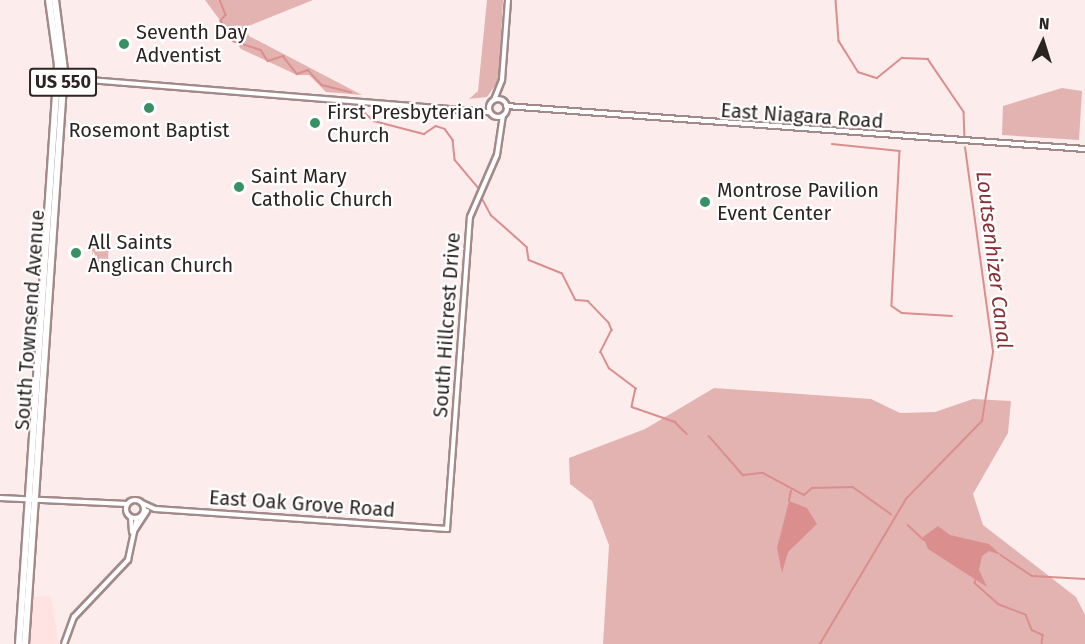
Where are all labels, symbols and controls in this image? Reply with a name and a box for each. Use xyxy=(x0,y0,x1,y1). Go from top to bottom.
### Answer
north arrow xyxy=(1013,12,1073,72)
text: N xyxy=(1038,14,1050,33)
place label: Seventh Day Adventist xyxy=(136,20,247,67)
marker: Seventh Day Adventist xyxy=(117,37,131,51)
road number: US 550 xyxy=(28,67,98,97)
street label: East Niagara Road xyxy=(720,98,884,134)
place label: First Presbyterian Church xyxy=(327,100,485,147)
marker: Rosemont Baptist xyxy=(142,101,156,115)
marker: First Presbyterian Church xyxy=(308,116,322,130)
place label: Rosemont Baptist xyxy=(68,118,230,142)
place label: Saint Mary Catholic Church xyxy=(251,164,393,211)
water label: Loutsenhizer Canal xyxy=(971,170,1017,350)
place label: Montrose Pavilion Event Center xyxy=(717,178,879,225)
marker: Saint Mary Catholic Church xyxy=(232,180,246,194)
marker: Montrose Pavilion Event Center xyxy=(698,195,712,209)
street label: South Townsend Avenue xyxy=(10,209,50,431)
place label: All Saints Anglican Church xyxy=(88,230,233,277)
street label: South Hillcrest Drive xyxy=(429,232,465,418)
marker: All Saints Anglican Church xyxy=(69,246,83,260)
street label: East Oak Grove Road xyxy=(208,486,396,522)

